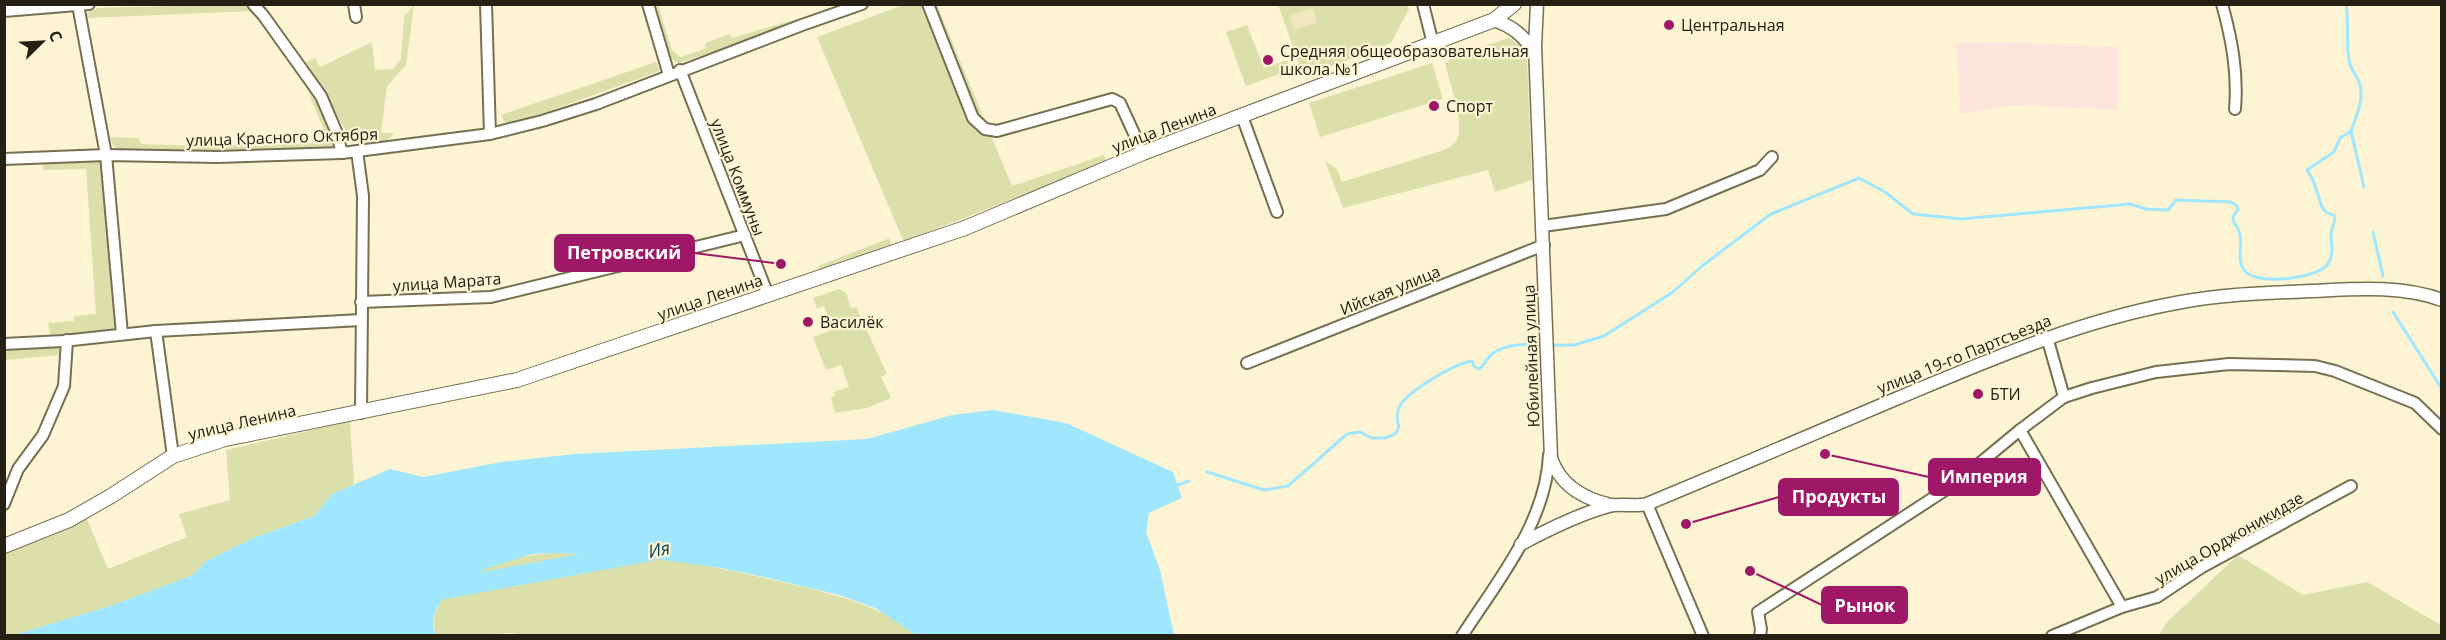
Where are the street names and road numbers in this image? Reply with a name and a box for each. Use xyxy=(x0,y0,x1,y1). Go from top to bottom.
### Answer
street label: улица Ленина xyxy=(1109,98,1219,158)
street label: улица Коммуны xyxy=(706,115,770,239)
street label: улица Красного Октября xyxy=(186,123,378,151)
street label: Ийская улица xyxy=(1337,260,1443,320)
street label: улица Марата xyxy=(392,267,502,297)
street label: улица Ленина xyxy=(654,269,766,325)
street label: Юбилейная улица xyxy=(1518,284,1544,428)
street label: улица 19-го Партсъезда xyxy=(1874,309,2054,399)
street label: улица Ленина xyxy=(186,399,298,445)
street label: улица Орджоникидзе xyxy=(2151,487,2307,589)

